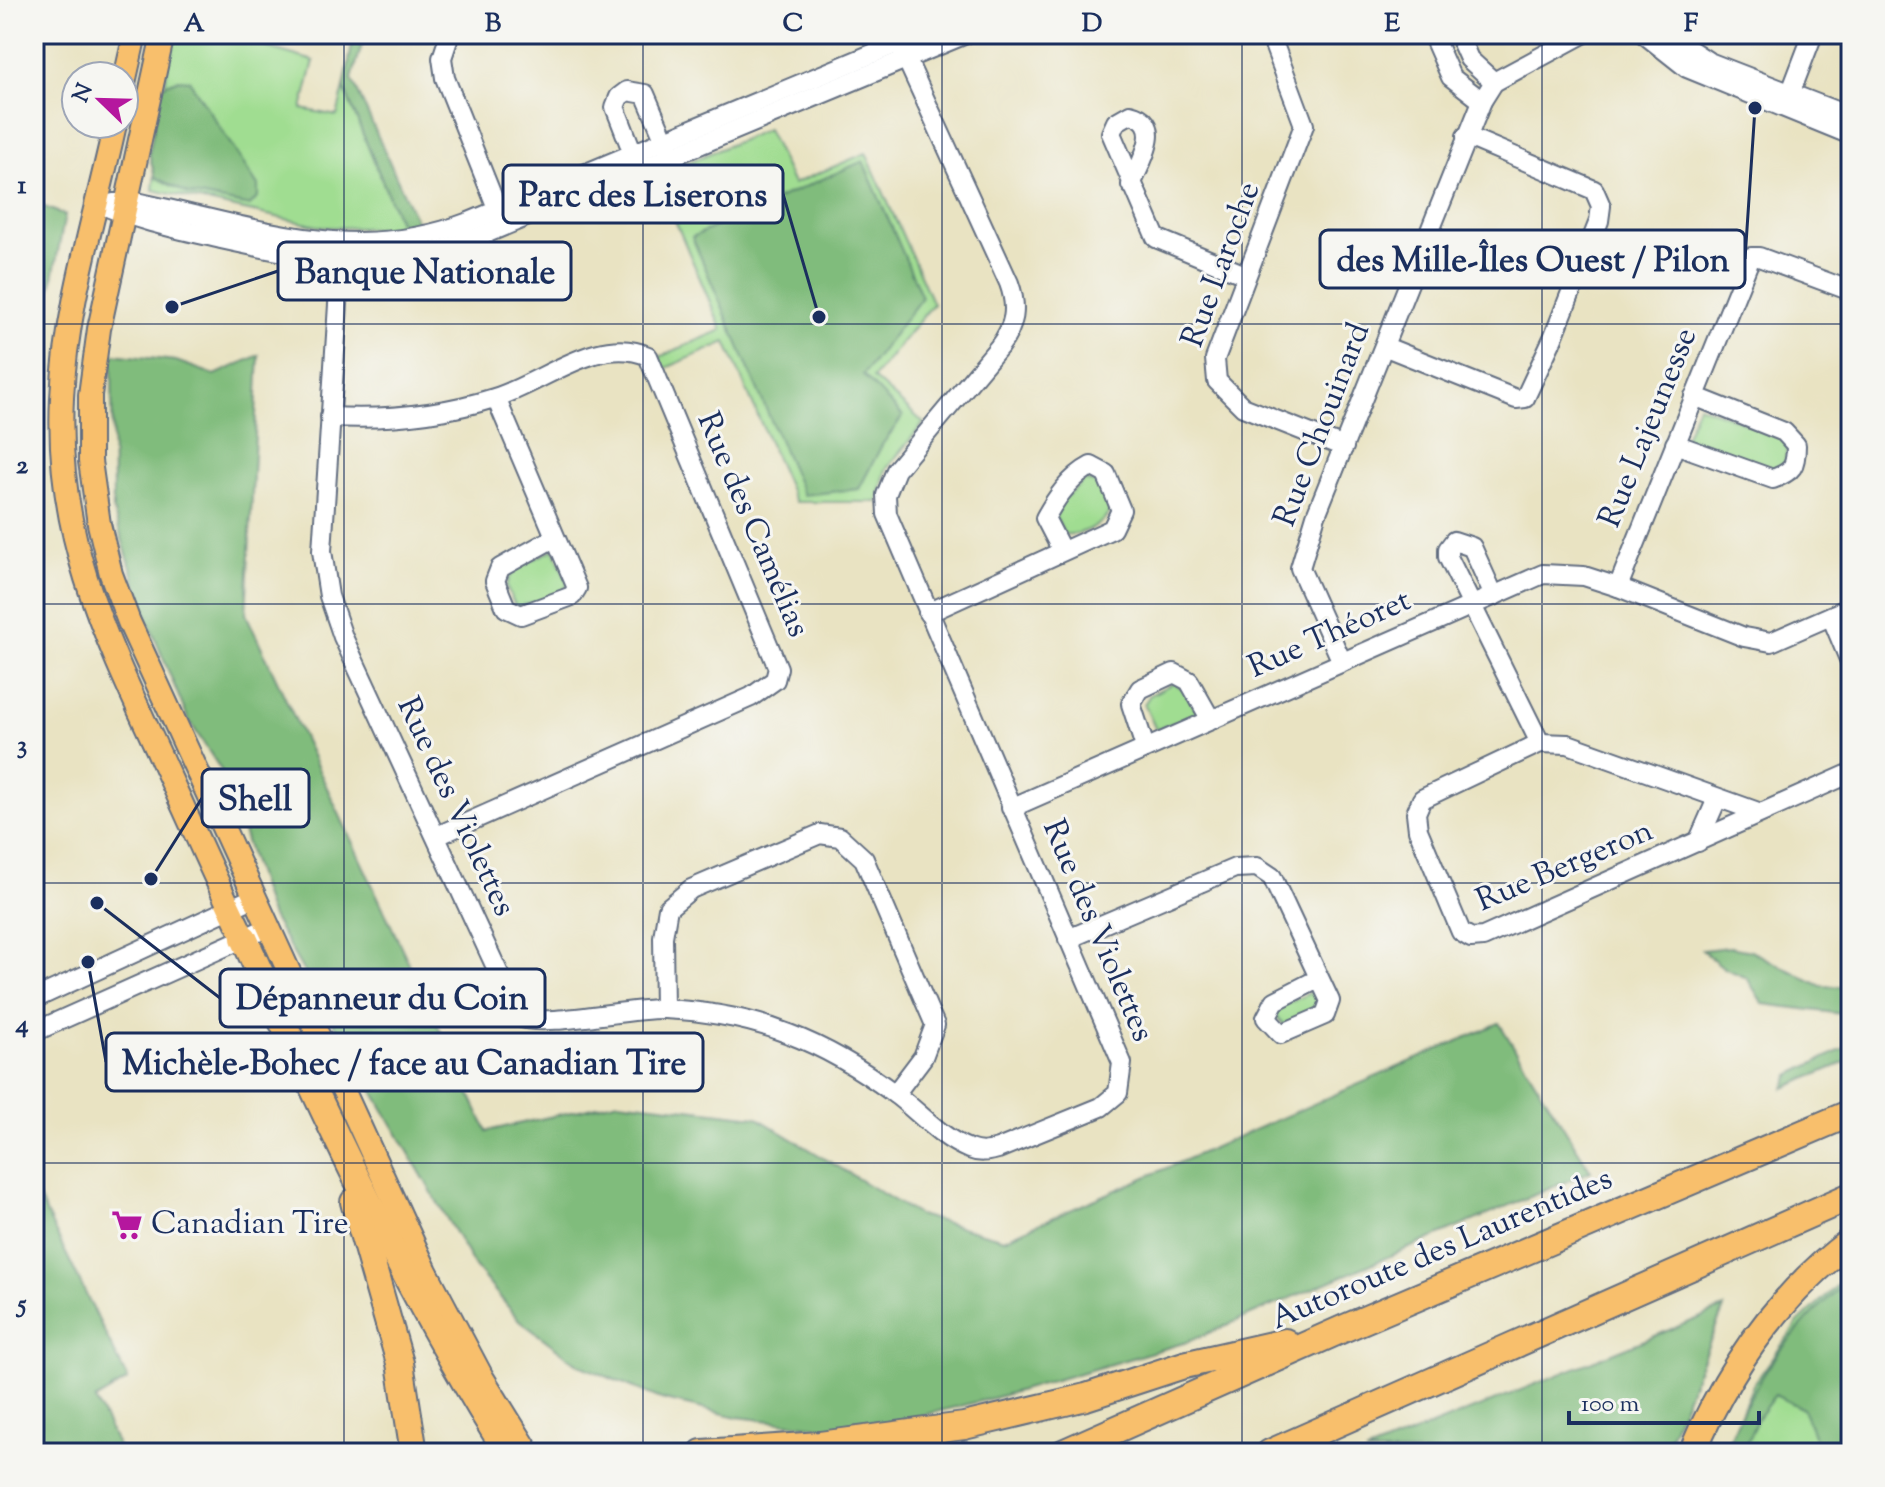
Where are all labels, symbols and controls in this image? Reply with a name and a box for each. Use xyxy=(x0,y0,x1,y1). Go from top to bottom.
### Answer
text: A xyxy=(183,6,205,43)
text: B xyxy=(485,6,502,43)
text: C xyxy=(783,6,803,43)
text: D xyxy=(1082,6,1102,43)
text: E xyxy=(1384,6,1400,43)
text: F xyxy=(1684,6,1699,43)
north arrow xyxy=(60,60,140,140)
text: N xyxy=(66,79,103,108)
callout: Parc des Liserons xyxy=(503,165,783,223)
text: 1 xyxy=(18,168,27,205)
text: Parc des Liserons xyxy=(519,173,767,222)
street label: Rue Laroche xyxy=(1171,176,1273,354)
callout: des Mille-Îles Ouest / Pilon xyxy=(1320,230,1745,288)
text: des Mille-Îles Ouest / Pilon xyxy=(1336,238,1730,287)
callout: Banque Nationale xyxy=(278,242,571,300)
text: Banque Nationale xyxy=(295,250,556,299)
street label: Rue Chouinard xyxy=(1263,316,1383,534)
street label: Rue Lajeunesse xyxy=(1588,321,1710,535)
street label: Rue des Camélias xyxy=(684,405,820,645)
text: 2 xyxy=(16,448,29,485)
street label: Rue Théoret xyxy=(1241,579,1419,691)
street label: Rue des Violettes xyxy=(384,690,526,924)
text: 3 xyxy=(17,728,27,765)
callout: Shell xyxy=(202,769,309,827)
text: Shell xyxy=(218,777,293,826)
street label: Rue Bergeron xyxy=(1469,809,1661,925)
street label: Rue des Violettes xyxy=(1029,813,1165,1049)
callout: Dépanneur du Coin xyxy=(220,969,545,1027)
text: Dépanneur du Coin xyxy=(236,976,528,1025)
text: 4 xyxy=(14,1007,29,1044)
callout: Michèle-Bohec / face au Canadian Tire xyxy=(106,1033,703,1091)
text: Michèle-Bohec / face au Canadian Tire xyxy=(122,1041,686,1090)
street label: Autoroute des Laurentides xyxy=(1264,1157,1620,1343)
place label: Canadian Tire xyxy=(151,1202,349,1248)
supermarket icon: Canadian Tire xyxy=(110,1208,144,1242)
text: 5 xyxy=(16,1287,27,1324)
scale bar xyxy=(1569,1375,1759,1425)
text: 100 m xyxy=(1581,1388,1639,1422)

